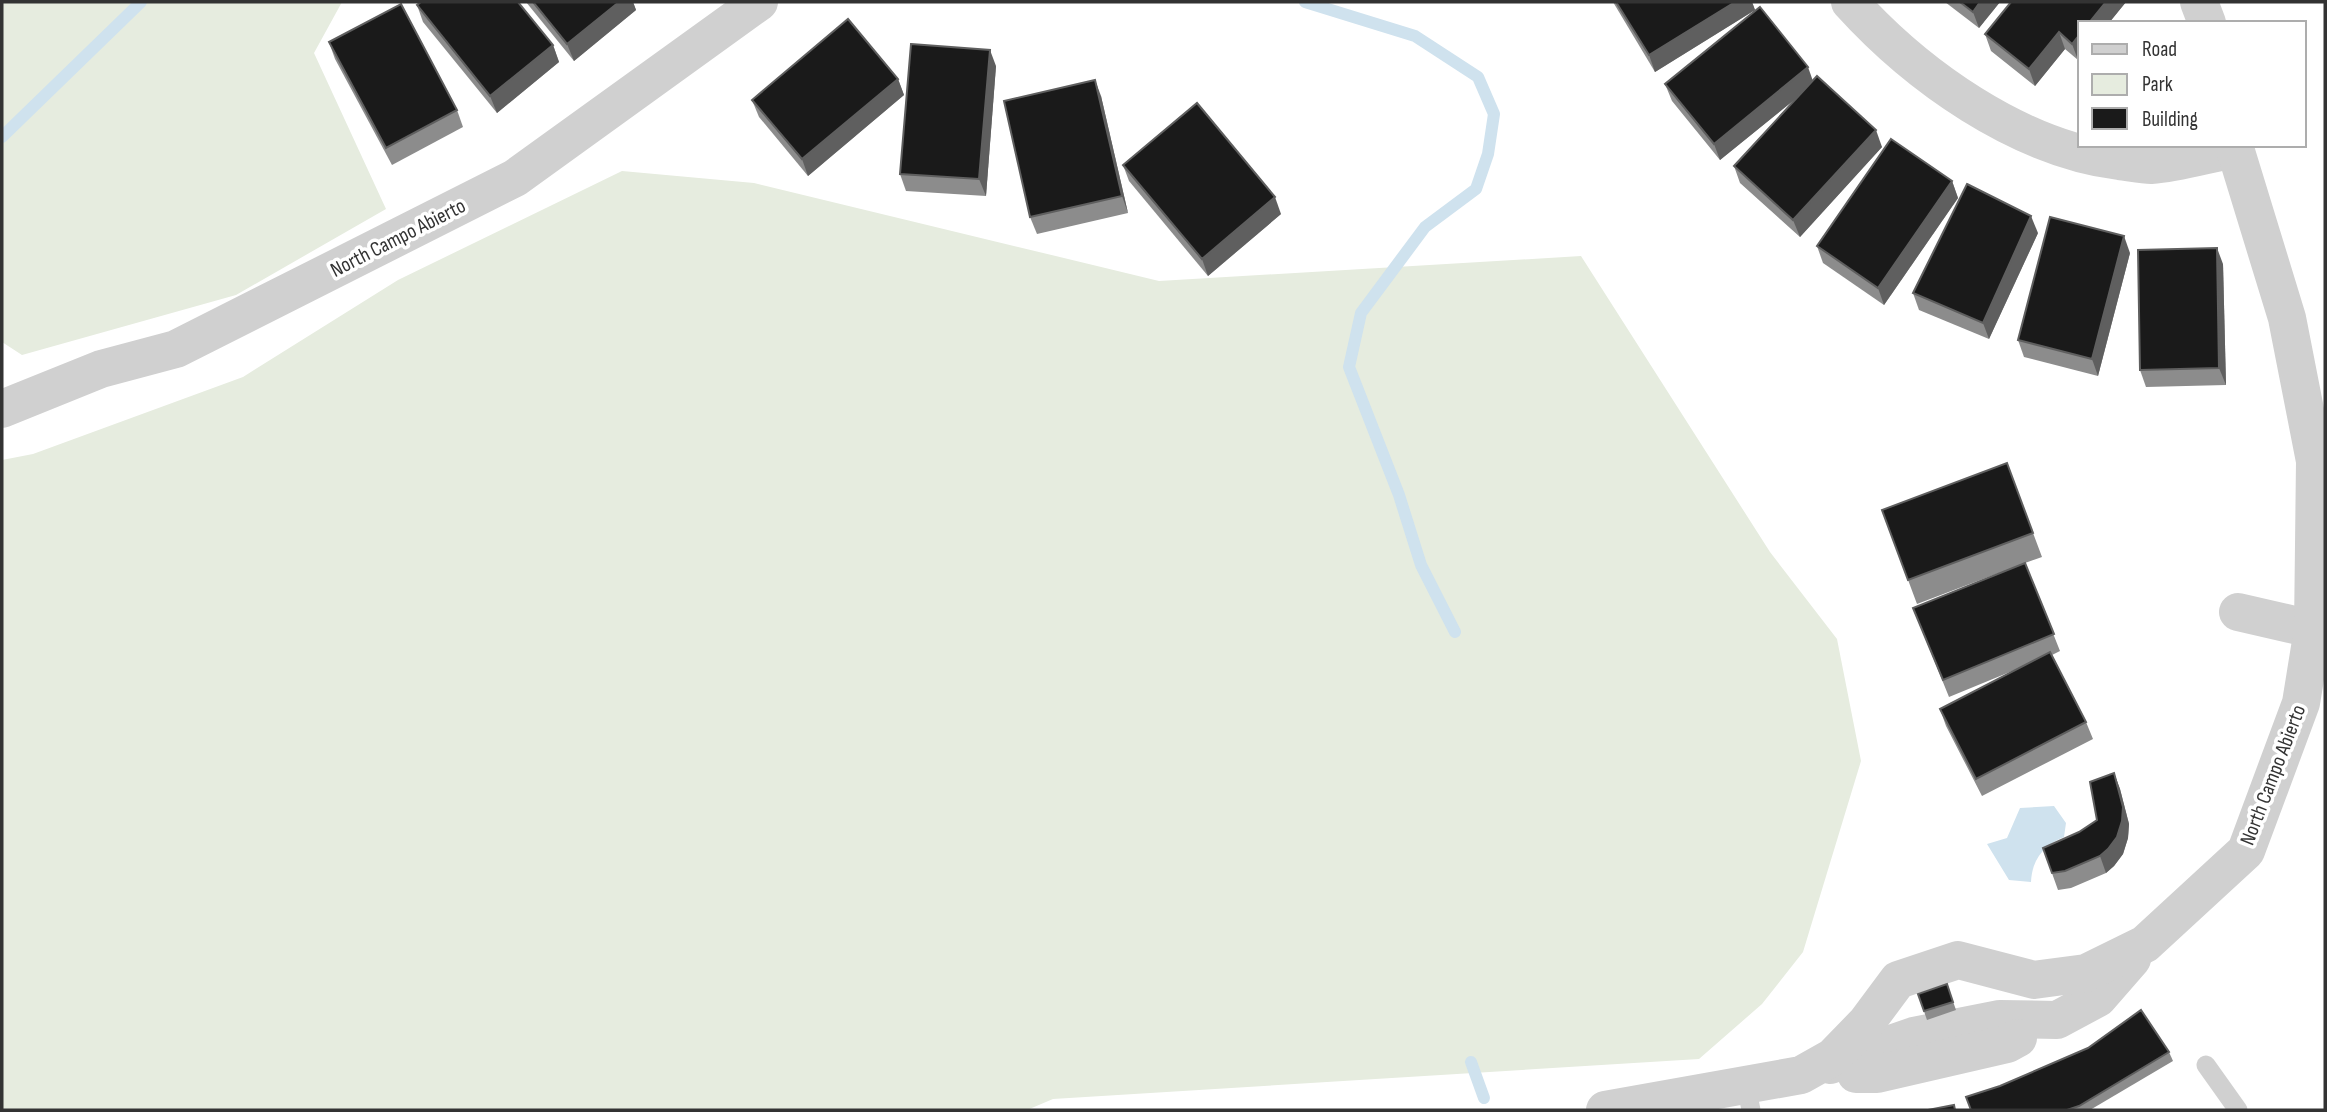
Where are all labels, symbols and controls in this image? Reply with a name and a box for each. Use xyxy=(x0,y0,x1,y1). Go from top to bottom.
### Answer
legend xyxy=(2078,21,2306,147)
text: Road xyxy=(2142,37,2177,62)
text: Park xyxy=(2142,72,2173,97)
text: Building xyxy=(2142,107,2198,132)
street label: North Campo Abierto xyxy=(326,193,470,283)
street label: North Campo Abierto xyxy=(2235,701,2311,849)

